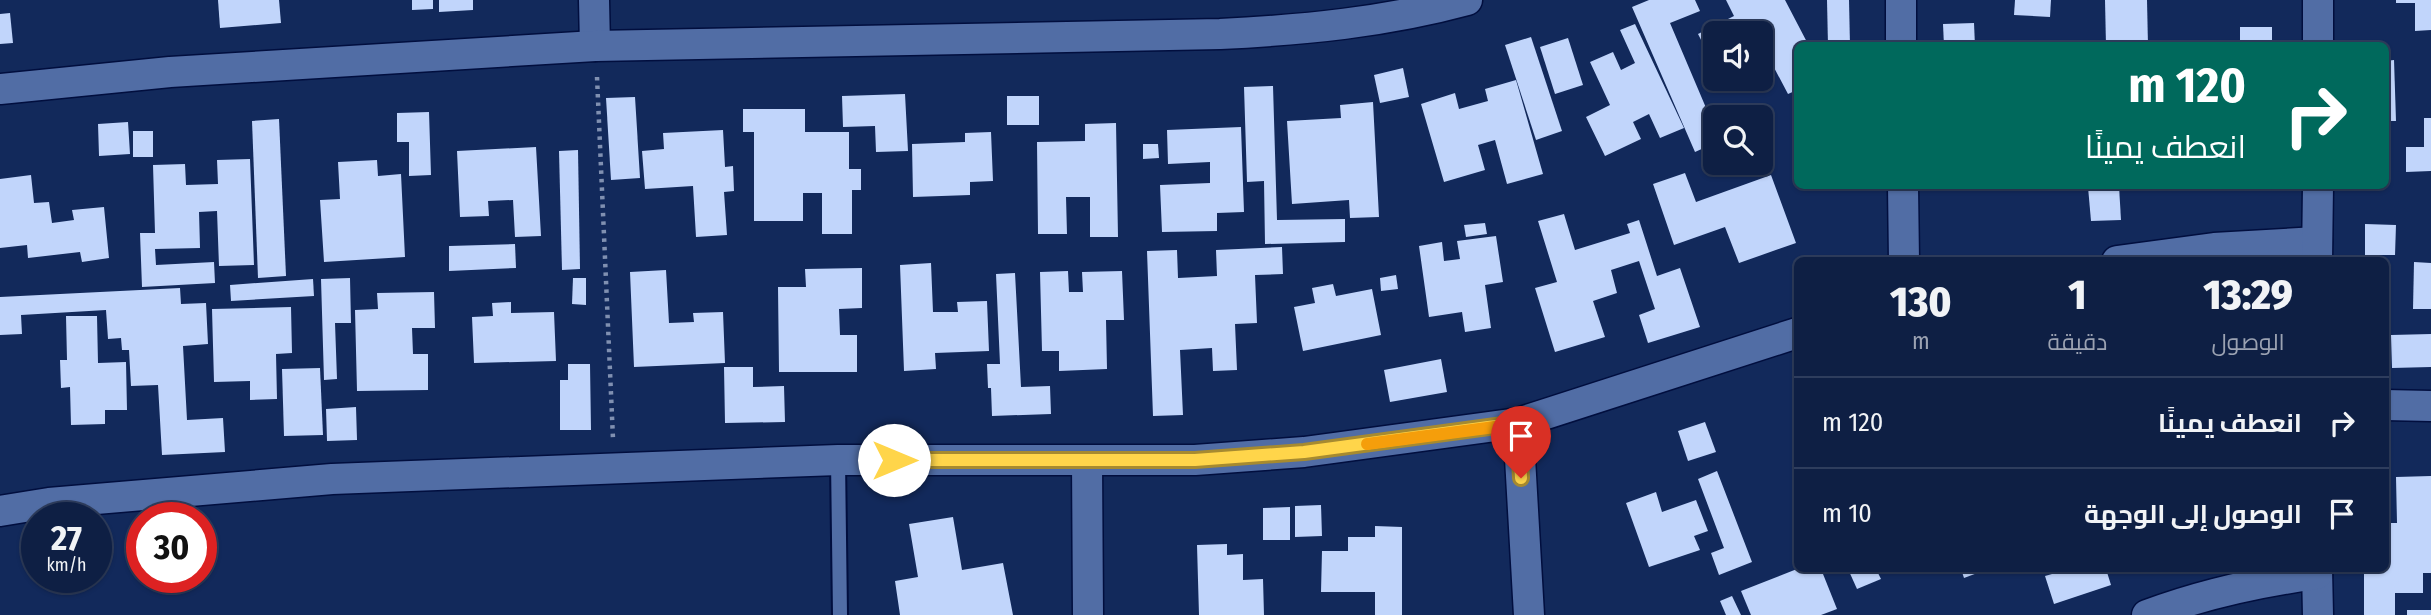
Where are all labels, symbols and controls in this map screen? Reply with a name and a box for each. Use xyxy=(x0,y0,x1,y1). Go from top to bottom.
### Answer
map controls xyxy=(1703,21,1773,175)
button: sound xyxy=(1703,21,1773,91)
text: 120 m xyxy=(2128,56,2246,115)
icon: right xyxy=(2270,70,2361,161)
button: search xyxy=(1703,105,1773,175)
text: انعطف يمينًا xyxy=(2085,128,2246,166)
text: 1 xyxy=(2068,270,2087,320)
text: 13:29 xyxy=(2203,270,2293,320)
text: 130 xyxy=(1890,277,1952,327)
text: m xyxy=(1912,327,1930,355)
text: دقيقة xyxy=(2048,328,2107,356)
text: الوصول xyxy=(2212,328,2285,356)
icon: right xyxy=(2323,404,2361,442)
pin xyxy=(1491,406,1551,478)
text: 120 m xyxy=(1822,407,1883,438)
text: انعطف يمينًا xyxy=(2158,408,2302,439)
icon: arrive xyxy=(1502,417,1540,455)
position arrow xyxy=(857,423,931,497)
icon: arrive xyxy=(2323,495,2361,533)
text: 10 m xyxy=(1822,498,1872,529)
text: الوصول إلى الوجهة xyxy=(2084,499,2302,530)
speed limit sign: 30 xyxy=(126,502,217,593)
text: 27 xyxy=(51,517,82,559)
text: km/h xyxy=(46,554,87,576)

